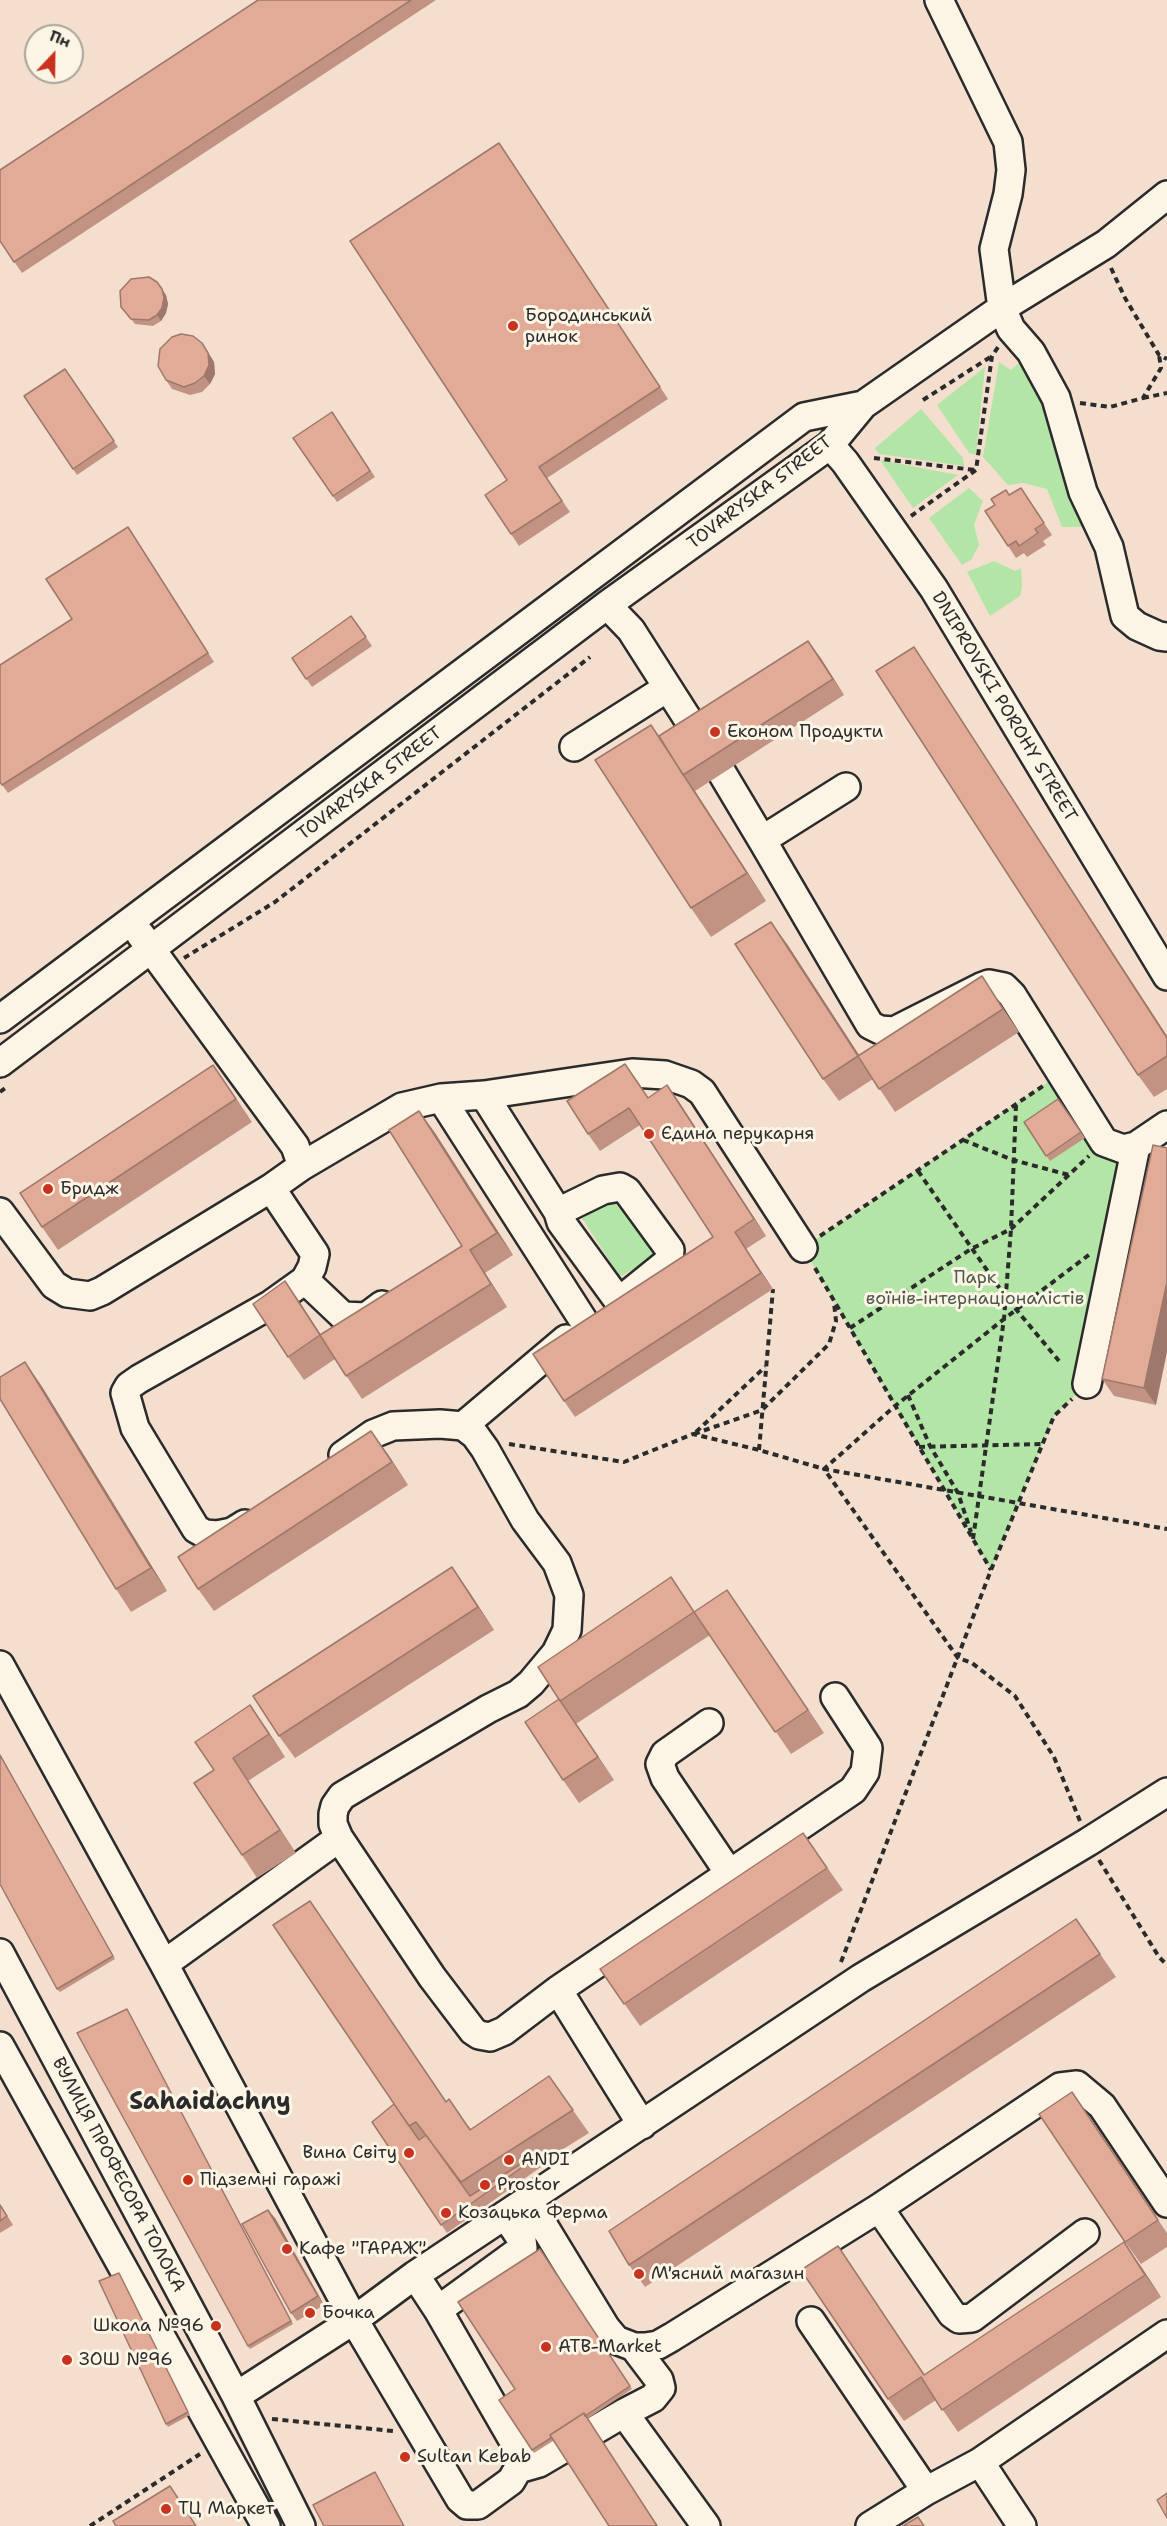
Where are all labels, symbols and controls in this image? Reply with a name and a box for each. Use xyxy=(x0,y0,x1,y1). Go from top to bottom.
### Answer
north arrow xyxy=(24,24,84,84)
text: Пн xyxy=(46,25,74,52)
place label: Бородинський ринок xyxy=(525,305,652,348)
marker: Бородинський ринок xyxy=(506,319,520,333)
street label: TOVARYSKA STREET xyxy=(683,432,837,554)
street label: DNIPROVSKI POROHY STREET xyxy=(927,588,1081,826)
place label: Економ Продукти xyxy=(727,721,883,743)
street label: TOVARYSKA STREET xyxy=(293,723,447,845)
marker: Економ Продукти xyxy=(708,725,722,739)
place label: Єдина перукарня xyxy=(661,1123,814,1145)
marker: Єдина перукарня xyxy=(642,1127,656,1141)
place label: Бридж xyxy=(60,1178,119,1200)
marker: Бридж xyxy=(41,1182,55,1196)
park label: Парк воїнів-інтернаціоналістів xyxy=(866,1267,1084,1310)
street label: ВУЛИЦЯ ПРОФЕСОРА ТОЛОКА xyxy=(47,2054,189,2296)
district label: Sahaidachny xyxy=(129,2089,291,2117)
place label: Вина Світу xyxy=(302,2142,397,2164)
marker: Вина Світу xyxy=(402,2146,416,2160)
place label: ANDI xyxy=(521,2149,570,2171)
marker: ANDI xyxy=(502,2153,516,2167)
place label: Підземні гаражі xyxy=(200,2169,341,2191)
marker: Підземні гаражі xyxy=(181,2173,195,2187)
place label: Prostor xyxy=(497,2174,560,2196)
marker: Prostor xyxy=(478,2178,492,2192)
place label: Козацька Ферма xyxy=(458,2202,608,2224)
marker: Козацька Ферма xyxy=(439,2206,453,2220)
place label: Кафе "ГАРАЖ" xyxy=(299,2238,427,2260)
marker: Кафе "ГАРАЖ" xyxy=(280,2242,294,2256)
place label: М'ясний магазин xyxy=(651,2263,804,2285)
marker: М'ясний магазин xyxy=(632,2267,646,2281)
place label: Бочка xyxy=(322,2302,375,2324)
marker: Бочка xyxy=(303,2306,317,2320)
place label: Школа №96 xyxy=(93,2315,204,2337)
marker: Школа №96 xyxy=(209,2319,223,2333)
place label: ATB-Market xyxy=(558,2336,662,2358)
marker: ATB-Market xyxy=(539,2340,553,2354)
place label: ЗОШ №96 xyxy=(79,2349,173,2371)
marker: ЗОШ №96 xyxy=(60,2353,74,2367)
place label: Sultan Kebab xyxy=(417,2446,531,2468)
marker: Sultan Kebab xyxy=(398,2450,412,2464)
place label: ТЦ Маркет xyxy=(178,2498,274,2520)
marker: ТЦ Маркет xyxy=(159,2502,173,2516)

